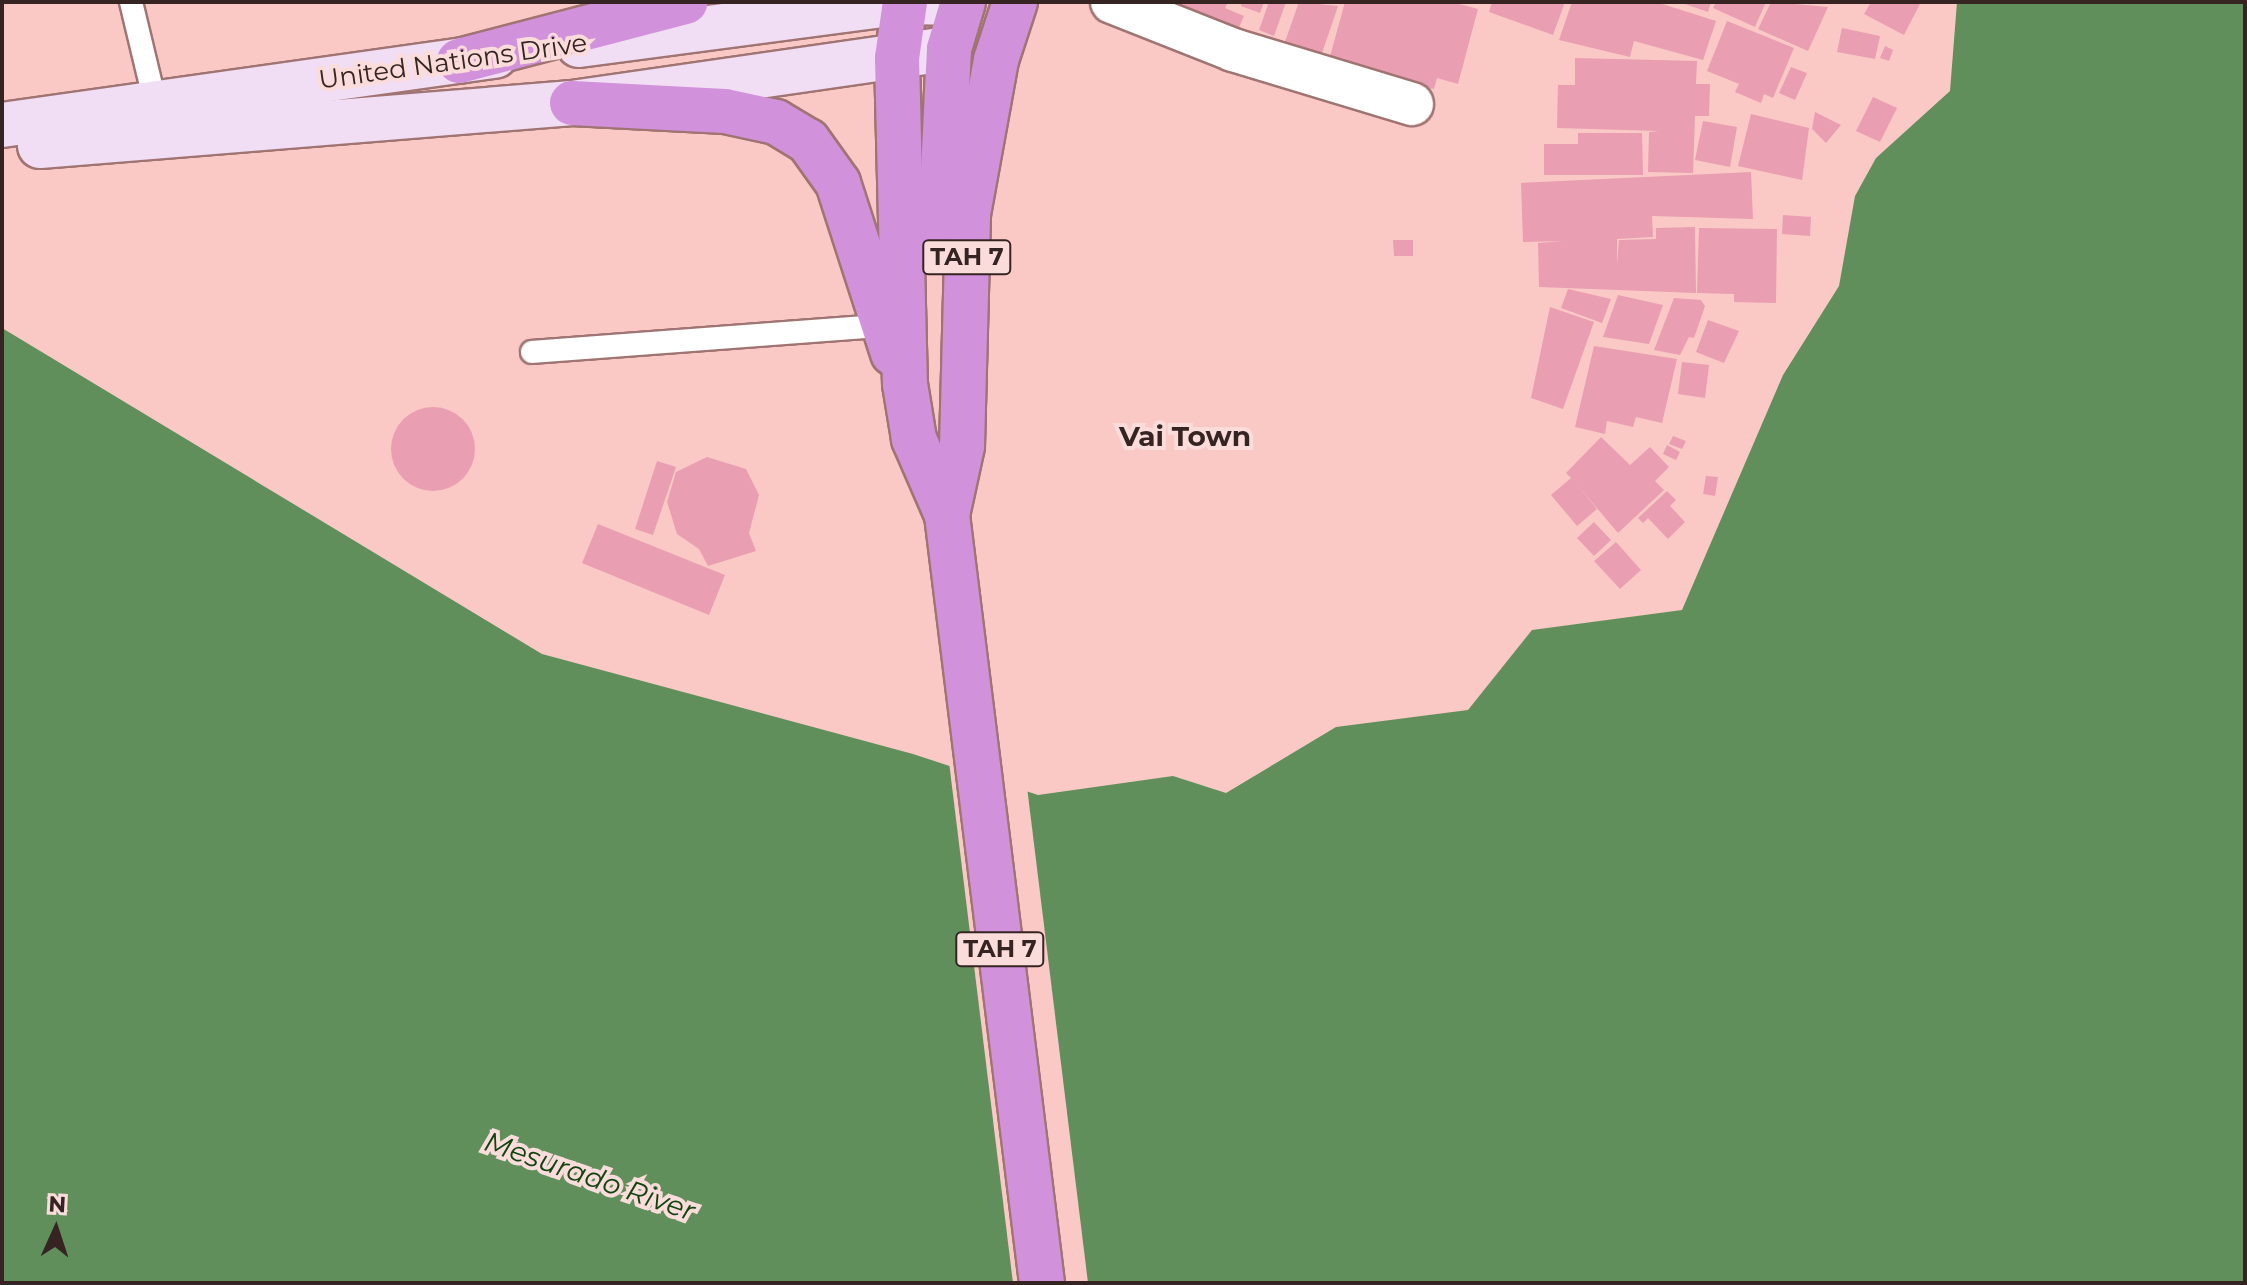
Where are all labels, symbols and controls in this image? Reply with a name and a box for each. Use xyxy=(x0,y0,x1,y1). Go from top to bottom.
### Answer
street label: United Nations Drive xyxy=(317,28,589,96)
road number: TAH 7 xyxy=(921,237,1013,277)
district label: Vai Town xyxy=(1119,419,1251,453)
road number: TAH 7 xyxy=(954,929,1046,969)
water label: Mesurado River xyxy=(480,1124,700,1228)
north arrow xyxy=(16,1189,96,1269)
text: N xyxy=(48,1191,67,1218)

